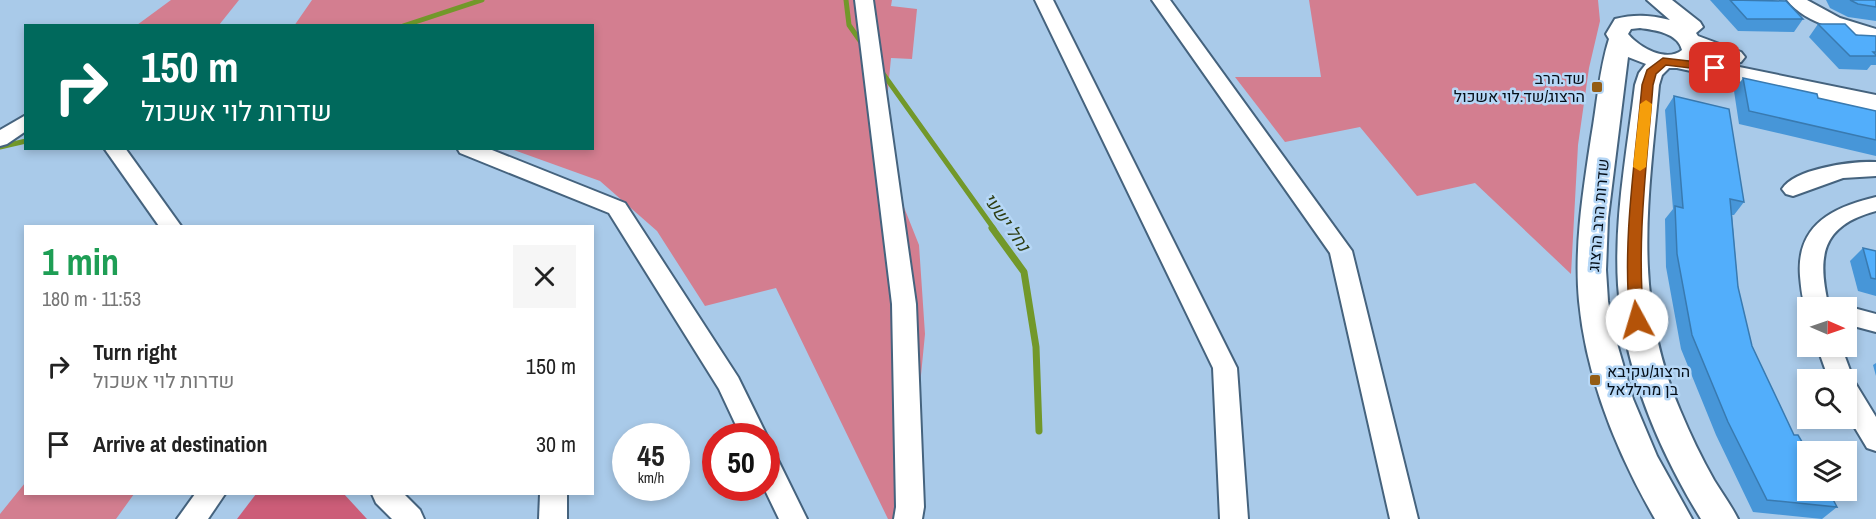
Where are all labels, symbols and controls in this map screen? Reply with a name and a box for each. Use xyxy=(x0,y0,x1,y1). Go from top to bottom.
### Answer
text: 150 m xyxy=(141,39,239,95)
pin xyxy=(1689,42,1740,93)
icon: right xyxy=(42,48,120,126)
icon: arrive xyxy=(1698,51,1731,84)
place label: שד.הרב הרצוג/שד.לוי אשכול xyxy=(1454,67,1585,107)
marker: שד.הרב הרצוג/שד.לוי אשכול xyxy=(1590,80,1604,94)
text: שדרות לוי אשכול xyxy=(141,93,332,129)
street label: שדרות הרב הרצוג xyxy=(1582,158,1614,272)
water label: נחל ישעי xyxy=(978,188,1037,258)
text: 1 min xyxy=(42,238,119,286)
button: close xyxy=(513,245,576,308)
text: 180 m · 11:53 xyxy=(42,285,141,312)
position arrow xyxy=(1605,288,1669,352)
north arrow xyxy=(1797,297,1857,357)
map controls xyxy=(1797,297,1857,501)
text: Turn right xyxy=(93,337,177,367)
icon: right xyxy=(42,350,75,383)
text: 150 m xyxy=(526,351,576,381)
place label: הרצוג/עקיבא בן מהללאל xyxy=(1607,360,1690,400)
text: שדרות לוי אשכול xyxy=(93,367,234,394)
button: search xyxy=(1797,369,1857,429)
marker: הרצוג/עקיבא בן מהללאל xyxy=(1588,373,1602,387)
speed limit sign: 50 xyxy=(702,423,780,501)
icon: arrive xyxy=(42,428,75,461)
text: Arrive at destination xyxy=(93,429,267,459)
text: 30 m xyxy=(536,429,576,459)
text: 45 xyxy=(637,435,665,475)
button: layers xyxy=(1797,441,1857,501)
text: km/h xyxy=(638,467,664,488)

